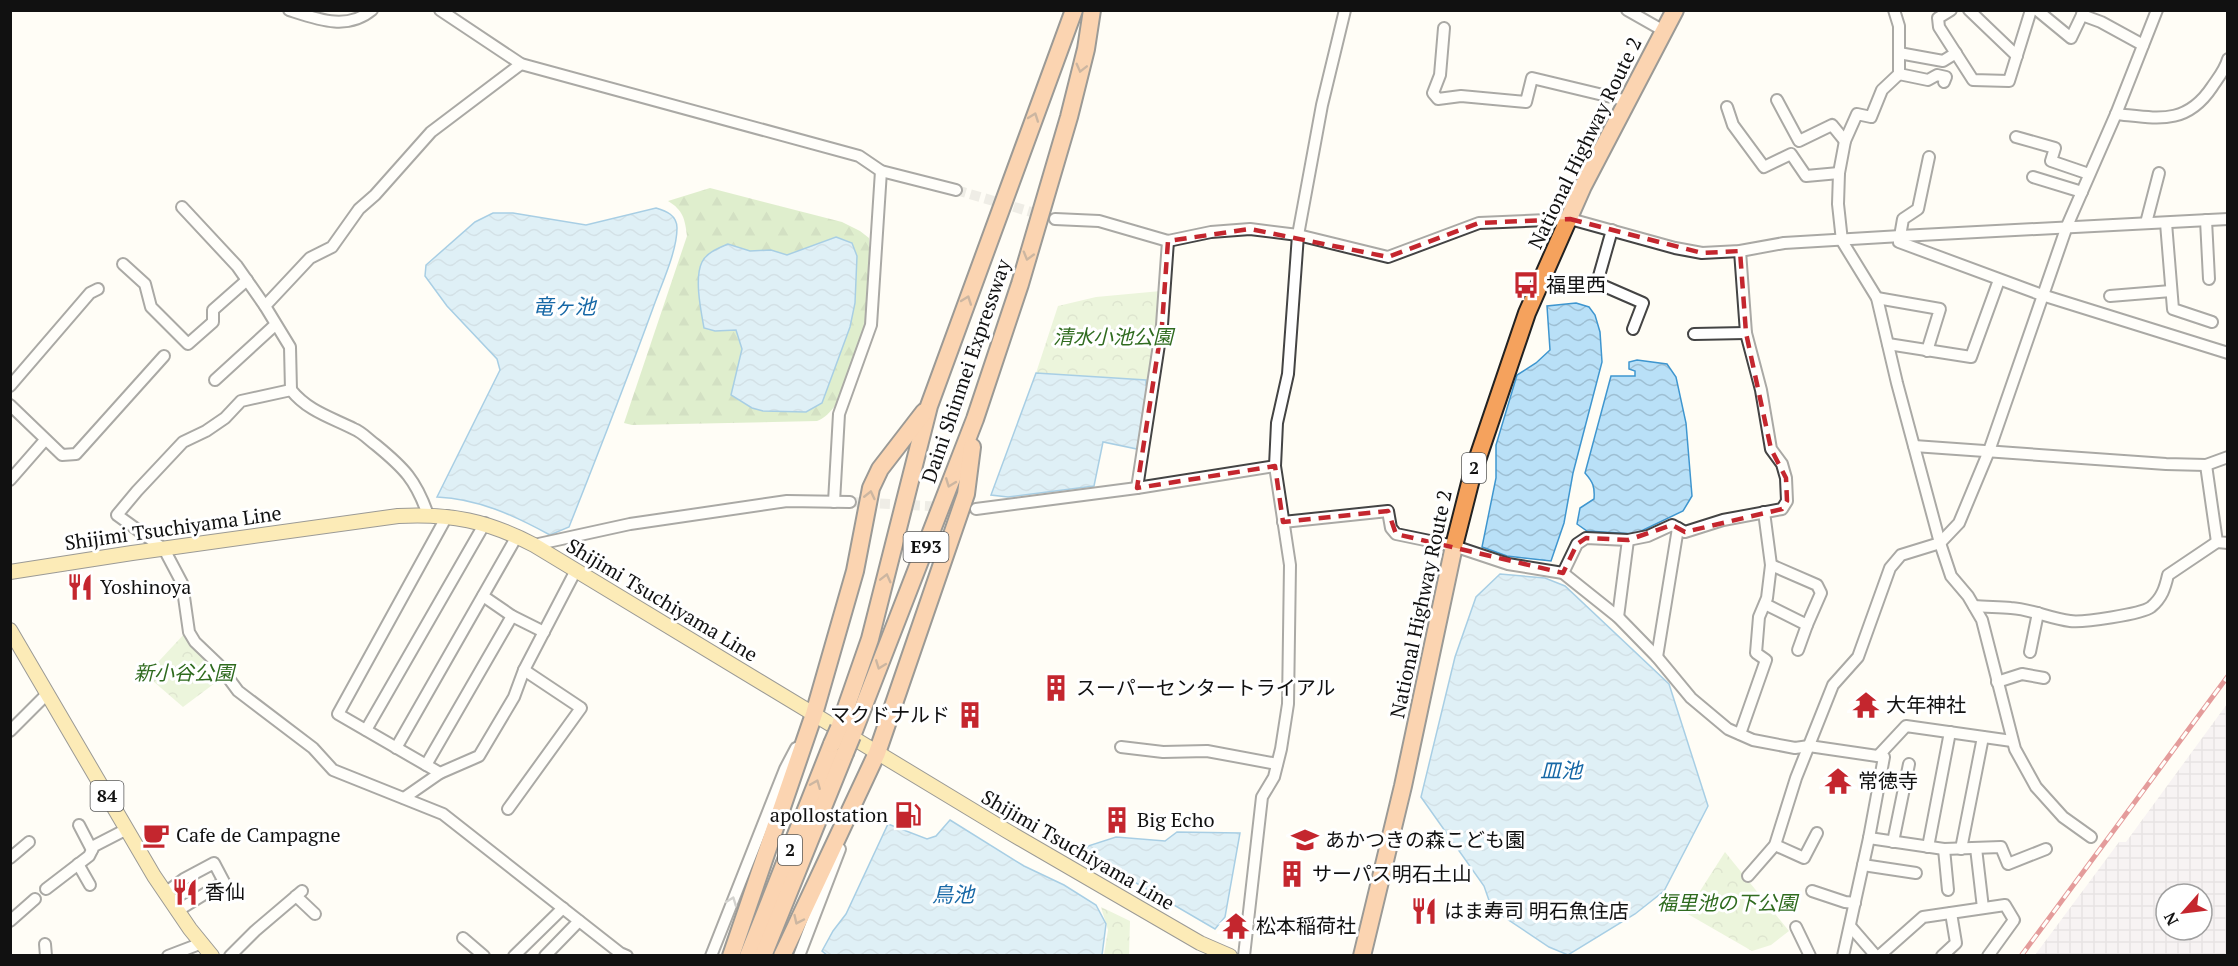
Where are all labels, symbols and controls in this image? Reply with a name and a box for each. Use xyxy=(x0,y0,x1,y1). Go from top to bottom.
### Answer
street label: National Highway Route 2 xyxy=(1521,32,1648,253)
one-way arrow xyxy=(1075,63,1088,73)
one-way arrow xyxy=(1027,112,1039,123)
one-way arrow xyxy=(1023,251,1036,261)
street label: Daini Shinmei Expressway xyxy=(915,255,1017,486)
bus stop icon: 福里西 xyxy=(1511,270,1541,300)
place label: 福里西 xyxy=(1546,271,1606,298)
water label: 竜ヶ池 xyxy=(533,292,597,320)
one-way arrow xyxy=(959,295,972,306)
park label: 清水小池公園 xyxy=(1053,323,1176,350)
road number: 2 xyxy=(1462,453,1486,483)
one-way arrow xyxy=(945,477,958,488)
street label: National Highway Route 2 xyxy=(1383,487,1458,720)
one-way arrow xyxy=(862,490,875,500)
street label: Shijimi Tsuchiyama Line xyxy=(63,499,283,556)
street label: Shijimi Tsuchiyama Line xyxy=(562,532,763,667)
road number: E93 xyxy=(904,532,948,562)
restaurant icon: Yoshinoya xyxy=(65,572,95,602)
place label: Yoshinoya xyxy=(100,573,191,600)
one-way arrow xyxy=(878,573,891,583)
park label: 新小谷公園 xyxy=(134,659,237,686)
one-way arrow xyxy=(875,659,887,670)
building icon: スーパーセンタートライアル xyxy=(1041,673,1071,703)
place label: スーパーセンタートライアル xyxy=(1076,674,1336,701)
temple icon: 大年神社 xyxy=(1851,690,1881,720)
place label: 大年神社 xyxy=(1886,691,1966,718)
building icon: マクドナルド xyxy=(955,700,985,730)
place label: マクドナルド xyxy=(830,701,950,728)
water label: 皿池 xyxy=(1540,756,1584,784)
temple icon: 常徳寺 xyxy=(1823,766,1853,796)
place label: 常徳寺 xyxy=(1858,767,1918,794)
one-way arrow xyxy=(809,779,821,790)
road number: 84 xyxy=(90,781,124,811)
street label: Shijimi Tsuchiyama Line xyxy=(977,783,1180,916)
fuel station icon: apollostation xyxy=(893,800,923,830)
place label: apollostation xyxy=(770,801,888,828)
building icon: Big Echo xyxy=(1102,805,1132,835)
place label: Big Echo xyxy=(1137,806,1214,833)
cafe icon: Cafe de Campagne xyxy=(141,820,171,850)
place label: Cafe de Campagne xyxy=(176,821,341,848)
school or university icon: あかつきの森こども園 xyxy=(1290,825,1320,855)
place label: あかつきの森こども園 xyxy=(1325,826,1525,853)
road number: 2 xyxy=(778,835,802,865)
building icon: サーパス明石土山 xyxy=(1277,859,1307,889)
place label: サーパス明石土山 xyxy=(1312,860,1472,887)
restaurant icon: 香仙 xyxy=(170,877,200,907)
place label: 香仙 xyxy=(205,878,245,905)
water label: 鳥池 xyxy=(932,880,976,908)
north arrow xyxy=(2154,882,2214,942)
park label: 福里池の下公園 xyxy=(1657,889,1800,916)
one-way arrow xyxy=(725,896,737,907)
restaurant icon: はま寿司 明石魚住店 xyxy=(1409,896,1439,926)
place label: はま寿司 明石魚住店 xyxy=(1444,897,1629,924)
text: N xyxy=(2158,909,2183,930)
temple icon: 松本稲荷社 xyxy=(1221,911,1251,941)
place label: 松本稲荷社 xyxy=(1256,912,1356,939)
one-way arrow xyxy=(794,914,806,925)

